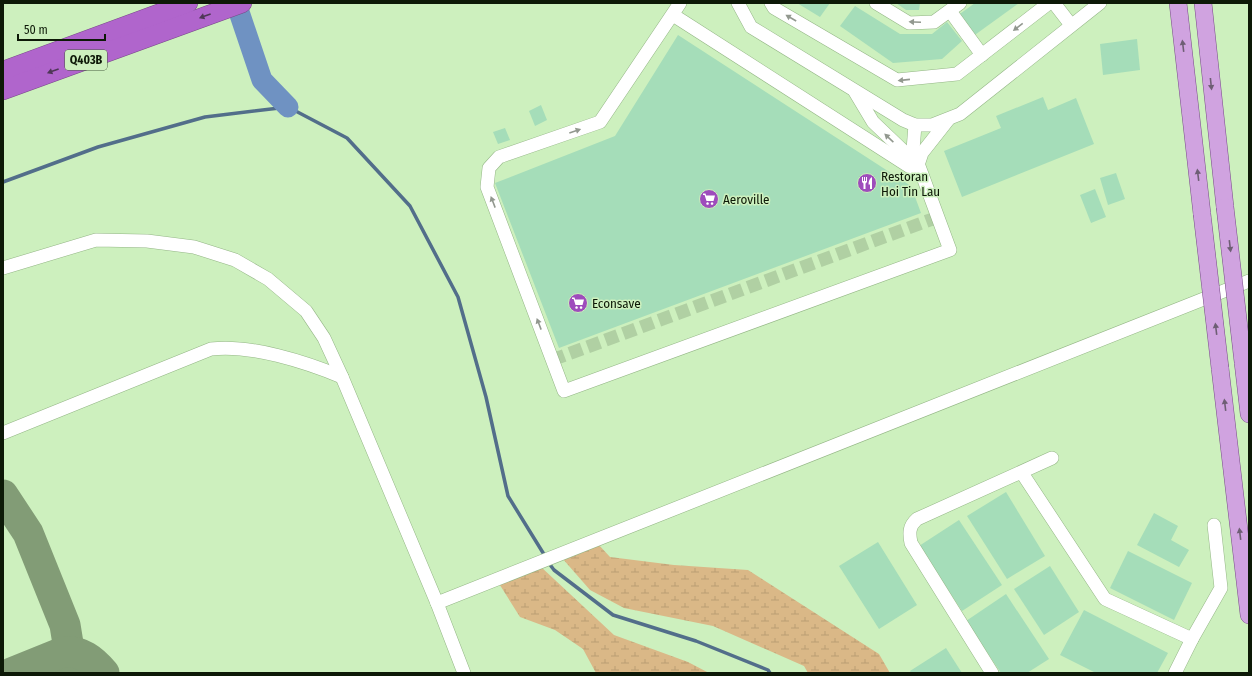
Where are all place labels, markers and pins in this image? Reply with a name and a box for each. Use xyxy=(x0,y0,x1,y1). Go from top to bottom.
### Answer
place label: Restoran Hoi Tin Lau xyxy=(881,169,940,199)
restaurant icon: Restoran Hoi Tin Lau xyxy=(856,172,878,194)
supermarket icon: Aeroville xyxy=(698,188,720,210)
place label: Aeroville xyxy=(723,192,770,207)
supermarket icon: Econsave xyxy=(567,292,589,314)
place label: Econsave xyxy=(592,296,641,311)

